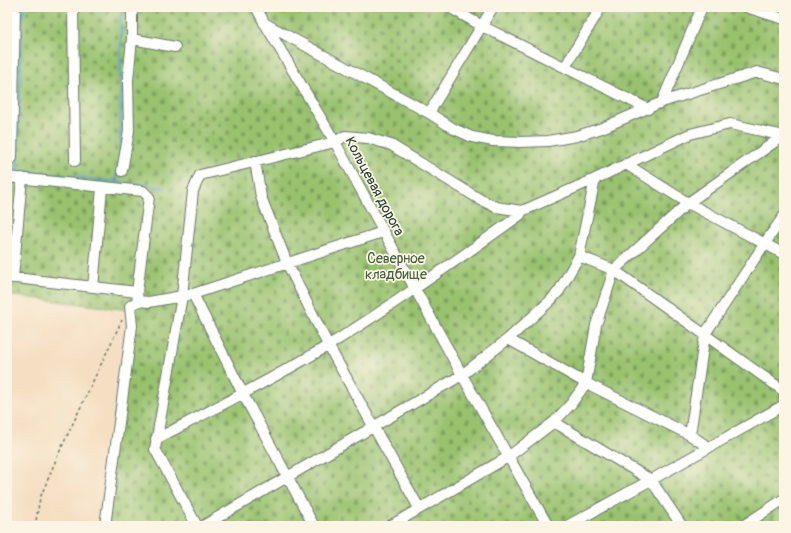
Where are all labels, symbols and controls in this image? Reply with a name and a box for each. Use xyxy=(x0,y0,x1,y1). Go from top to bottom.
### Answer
street label: Кольцевая дорога xyxy=(341,134,408,239)
park label: Северное кладбище xyxy=(365,250,427,283)

